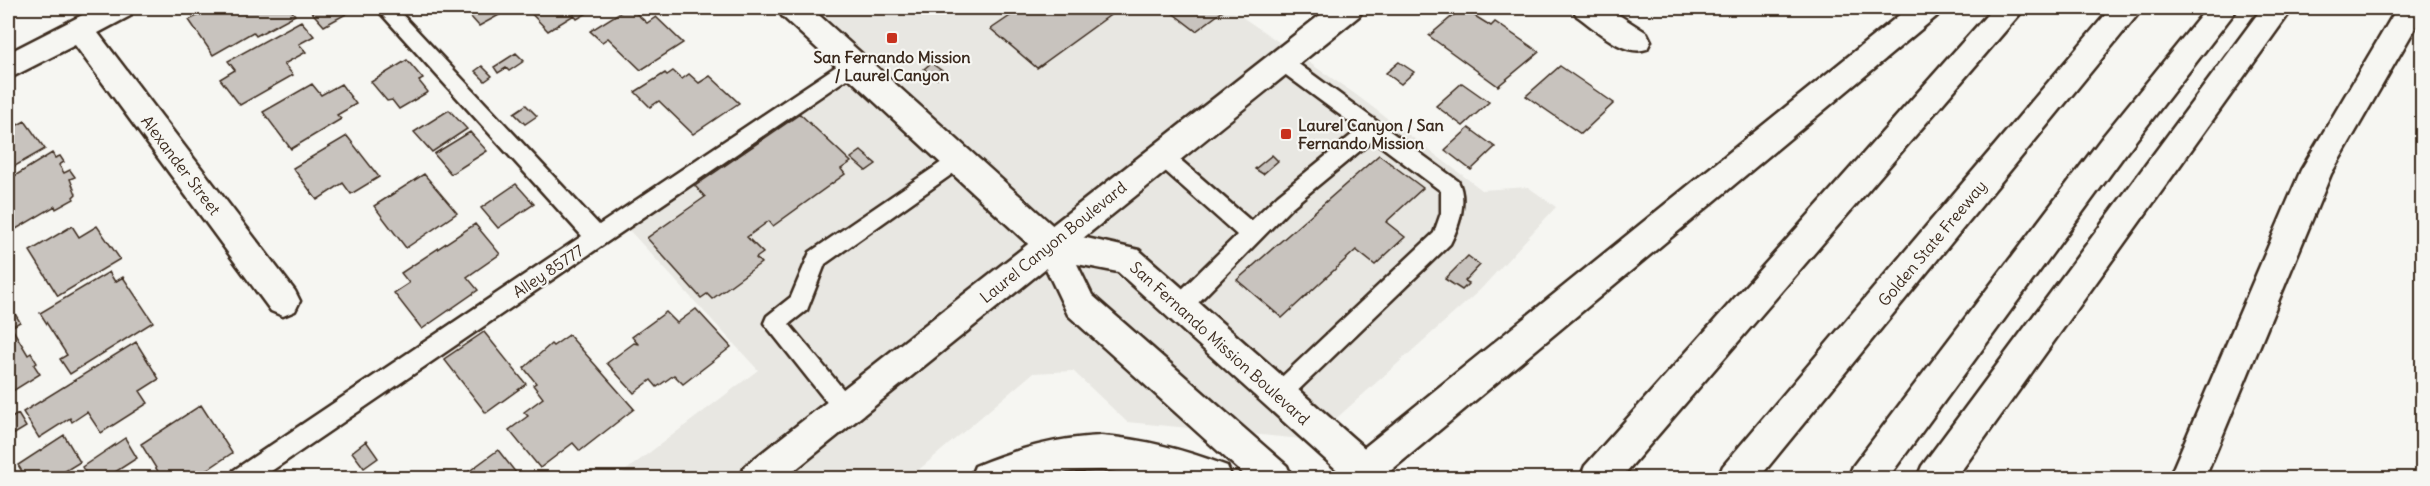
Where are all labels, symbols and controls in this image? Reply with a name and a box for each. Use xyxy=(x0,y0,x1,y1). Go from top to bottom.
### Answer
marker: San Fernando Mission / Laurel Canyon xyxy=(885,31,899,45)
place label: San Fernando Mission / Laurel Canyon xyxy=(813,47,971,86)
street label: Alexander Street xyxy=(137,111,225,219)
place label: Laurel Canyon / San Fernando Mission xyxy=(1298,115,1444,153)
marker: Laurel Canyon / San Fernando Mission xyxy=(1279,127,1293,141)
street label: Golden State Freeway xyxy=(1873,176,1991,310)
street label: Laurel Canyon Boulevard xyxy=(976,177,1130,307)
street label: Alley 85777 xyxy=(509,240,587,302)
street label: San Fernando Mission Boulevard xyxy=(1126,257,1314,429)

